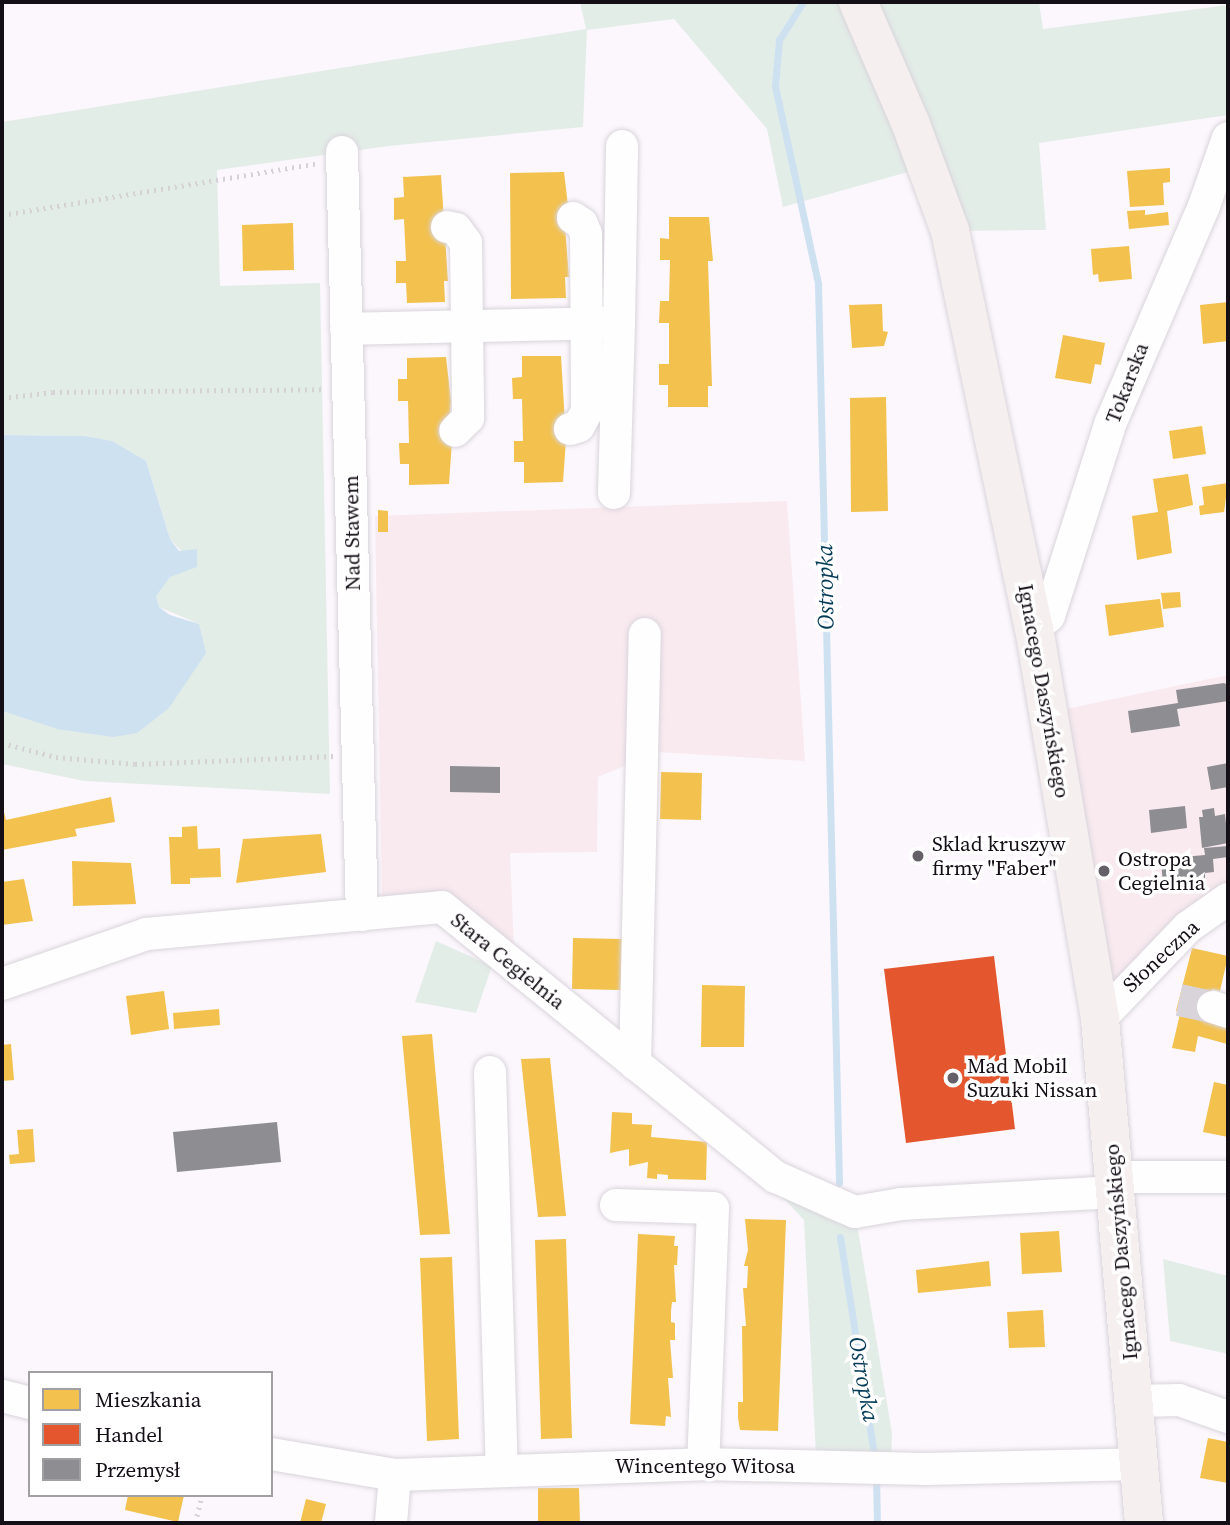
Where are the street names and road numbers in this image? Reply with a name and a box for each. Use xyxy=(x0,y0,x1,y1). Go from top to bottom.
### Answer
street label: Tokarska xyxy=(1100,339,1154,427)
street label: Nad Stawem xyxy=(338,475,366,591)
street label: Ignacego Daszyńskiego xyxy=(1013,582,1075,800)
street label: Stara Cegielnia xyxy=(446,907,570,1015)
street label: Słoneczna xyxy=(1118,914,1204,998)
street label: Ignacego Daszyńskiego xyxy=(1099,1143,1143,1361)
street label: Wincentego Witosa xyxy=(614,1453,796,1479)

